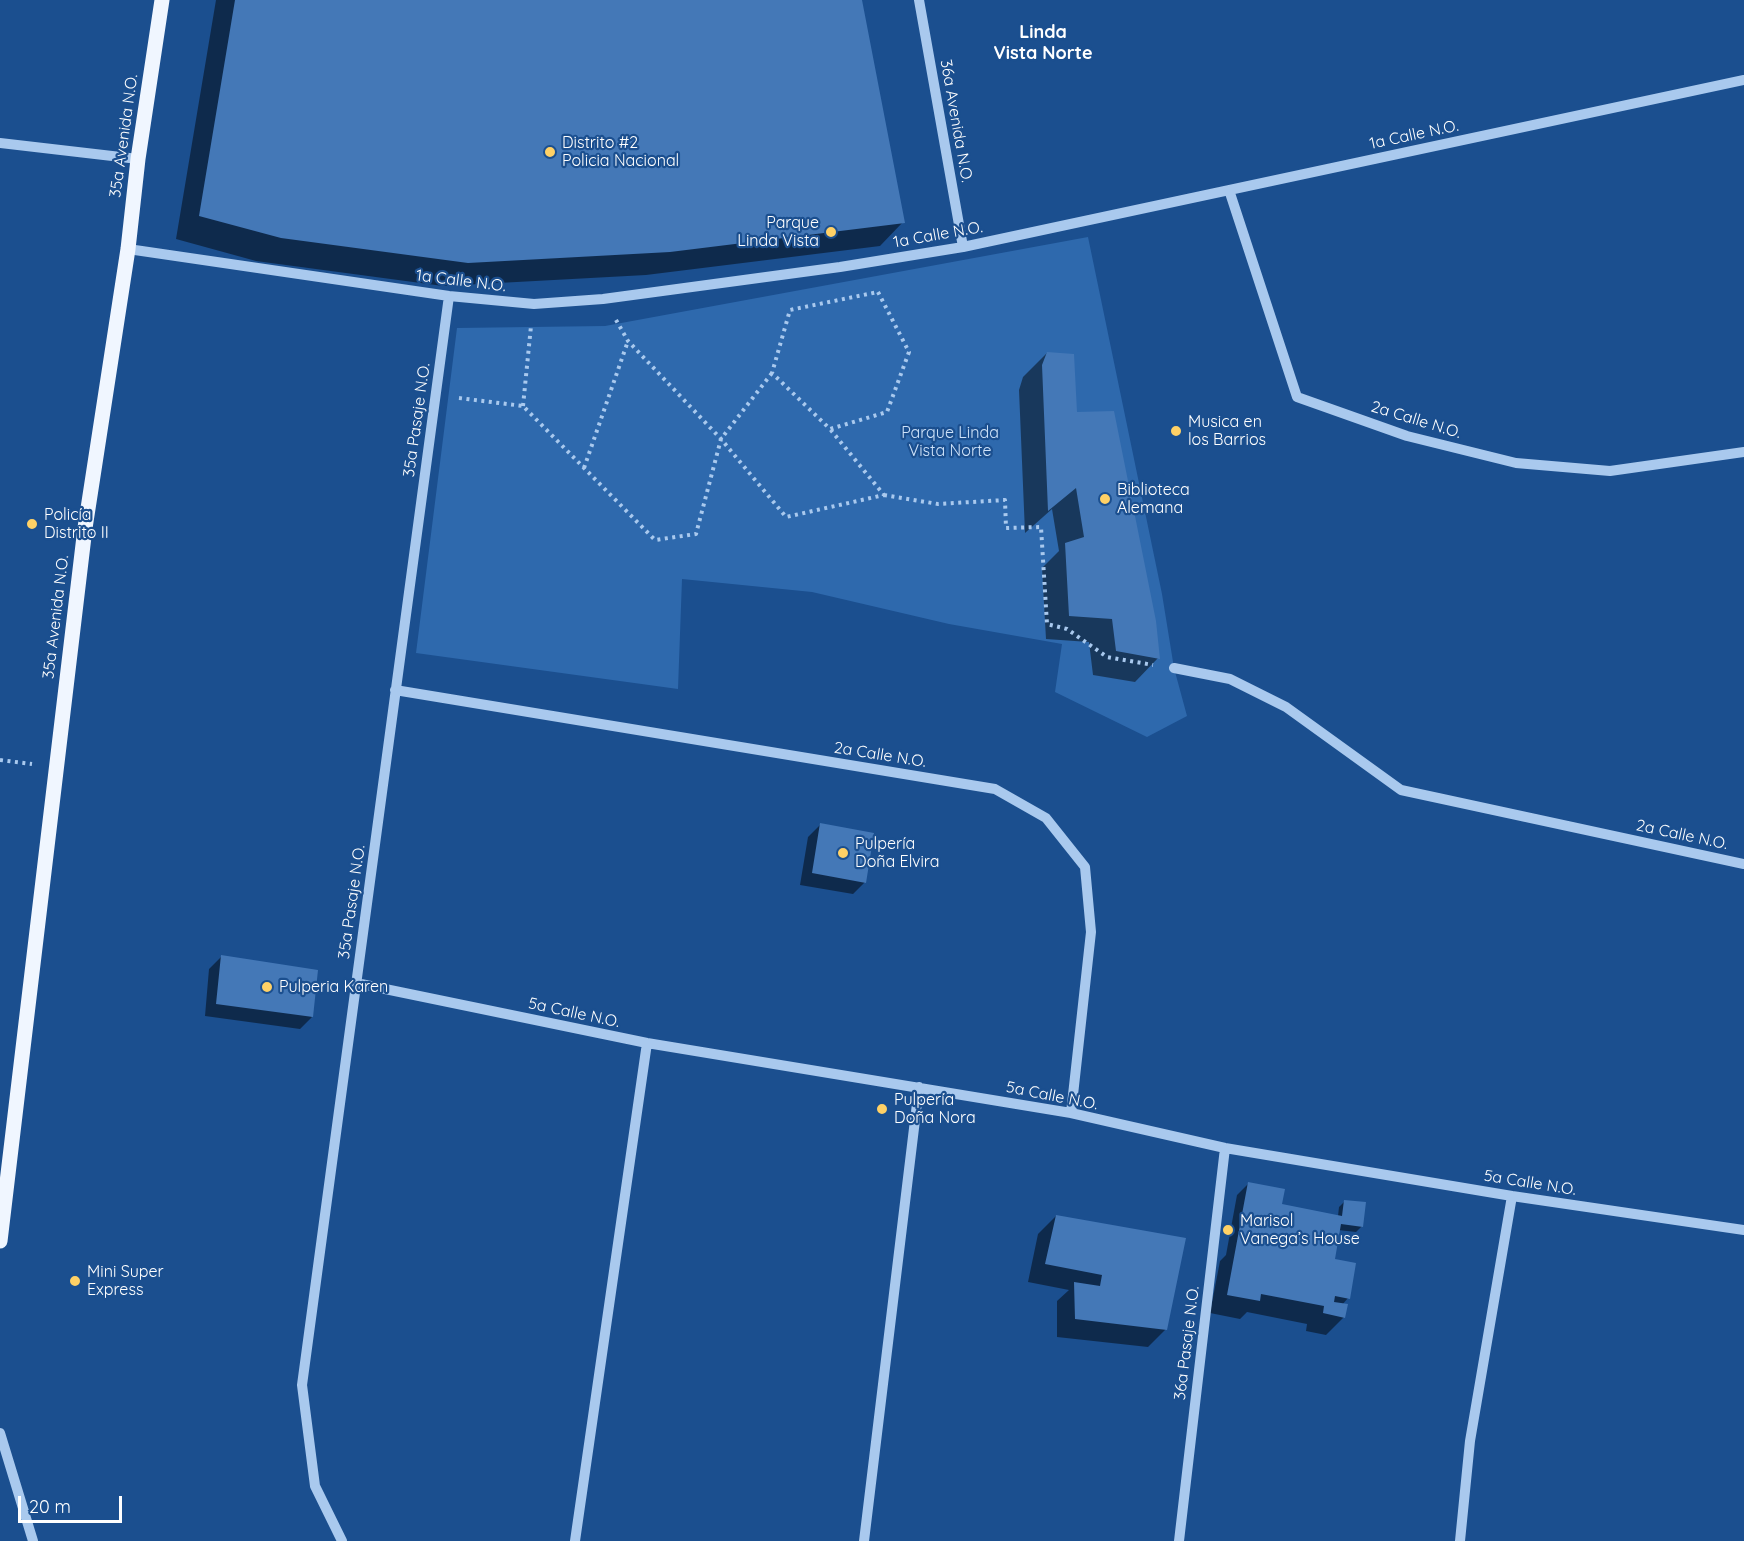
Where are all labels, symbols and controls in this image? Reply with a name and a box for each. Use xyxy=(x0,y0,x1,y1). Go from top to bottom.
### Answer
district label: Linda Vista Norte xyxy=(994,22,1092,64)
street label: 36a Avenida N.O. xyxy=(936,58,976,184)
street label: 35a Avenida N.O. xyxy=(106,73,142,199)
street label: 1a Calle N.O. xyxy=(1368,116,1460,154)
place label: Distrito #2 Policia Nacional xyxy=(562,133,679,171)
marker: Distrito #2 Policia Nacional xyxy=(543,145,557,159)
place label: Parque Linda Vista xyxy=(737,213,819,251)
street label: 1a Calle N.O. xyxy=(892,218,984,252)
marker: Parque Linda Vista xyxy=(824,225,838,239)
street label: 1a Calle N.O. xyxy=(415,266,507,296)
street label: 35a Pasaje N.O. xyxy=(399,362,435,478)
street label: 2a Calle N.O. xyxy=(1369,397,1463,443)
place label: Musica en los Barrios xyxy=(1188,412,1266,450)
park label: Parque Linda Vista Norte xyxy=(901,423,999,461)
marker: Musica en los Barrios xyxy=(1169,424,1183,438)
place label: Biblioteca Alemana xyxy=(1117,480,1190,518)
marker: Biblioteca Alemana xyxy=(1098,492,1112,506)
place label: Policía Distrito II xyxy=(44,505,109,543)
marker: Policía Distrito II xyxy=(25,517,39,531)
street label: 35a Avenida N.O. xyxy=(39,554,73,680)
street label: 2a Calle N.O. xyxy=(832,738,928,772)
street label: 2a Calle N.O. xyxy=(1634,816,1730,854)
place label: Pulpería Doña Elvira xyxy=(855,834,940,872)
street label: 35a Pasaje N.O. xyxy=(334,844,370,960)
marker: Pulpería Doña Elvira xyxy=(836,846,850,860)
place label: Pulperia Karen xyxy=(279,977,388,997)
marker: Pulperia Karen xyxy=(260,980,274,994)
street label: 5a Calle N.O. xyxy=(526,994,622,1032)
street label: 5a Calle N.O. xyxy=(1004,1078,1100,1114)
place label: Pulpería Doña Nora xyxy=(894,1090,976,1128)
marker: Pulpería Doña Nora xyxy=(875,1102,889,1116)
street label: 5a Calle N.O. xyxy=(1482,1166,1578,1200)
place label: Marisol Vanega’s House xyxy=(1240,1211,1360,1249)
marker: Marisol Vanega’s House xyxy=(1221,1223,1235,1237)
place label: Mini Super Express xyxy=(87,1262,164,1300)
marker: Mini Super Express xyxy=(68,1274,82,1288)
street label: 36a Pasaje N.O. xyxy=(1170,1285,1204,1401)
scale bar xyxy=(21,1484,124,1522)
text: 20 m xyxy=(29,1495,71,1518)

